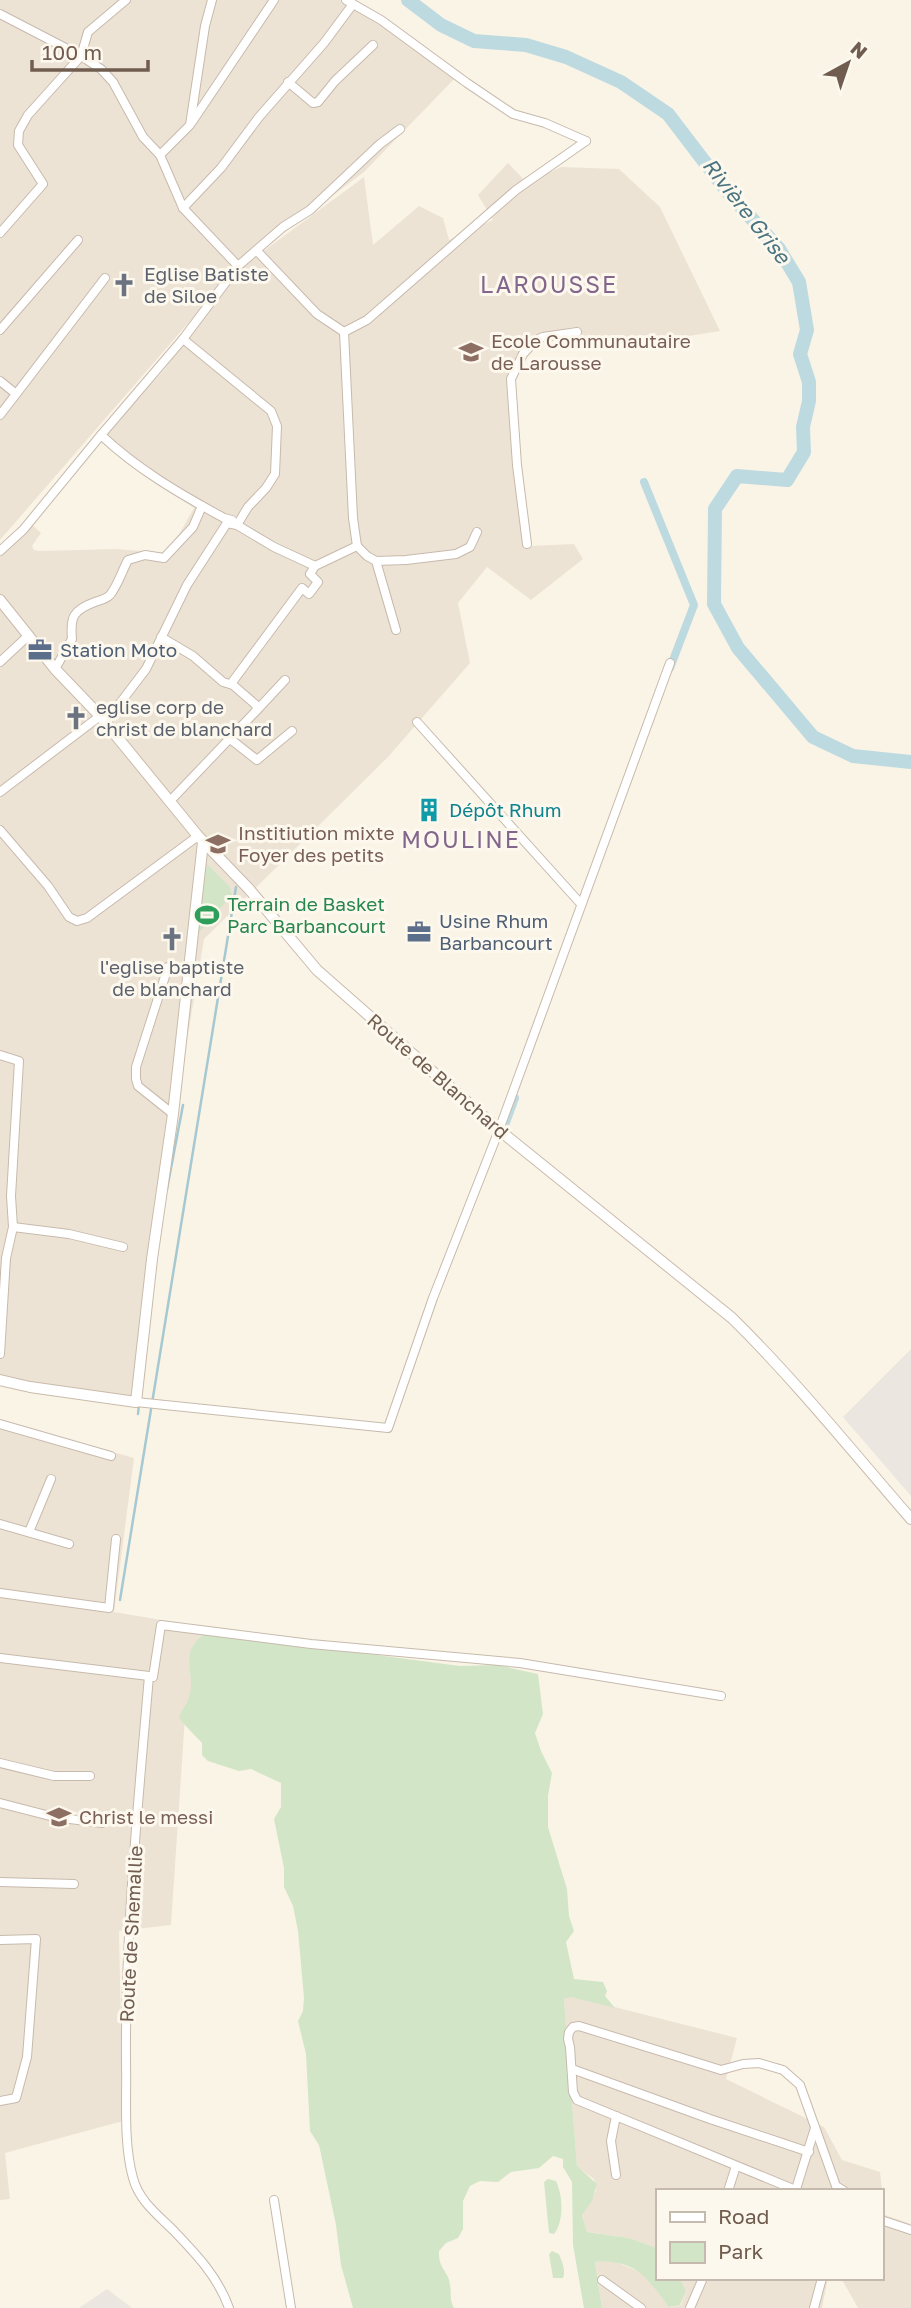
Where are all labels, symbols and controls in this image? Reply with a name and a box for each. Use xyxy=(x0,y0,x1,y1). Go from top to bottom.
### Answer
scale bar xyxy=(32,28,147,72)
north arrow xyxy=(813,28,883,98)
text: N xyxy=(846,36,872,63)
text: 100 m xyxy=(42,39,102,65)
water label: Rivière Grise xyxy=(698,152,797,270)
place label: Eglise Batiste de Siloe xyxy=(144,262,269,307)
district label: LAROUSSE xyxy=(480,270,618,298)
church icon: Eglise Batiste de Siloe xyxy=(110,271,138,299)
place label: Ecole Communautaire de Larousse xyxy=(491,329,691,374)
school or university icon: Ecole Communautaire de Larousse xyxy=(457,338,485,366)
office icon: Station Moto xyxy=(26,636,54,664)
place label: Station Moto xyxy=(60,638,177,661)
place label: eglise corp de christ de blanchard xyxy=(96,695,272,740)
church icon: eglise corp de christ de blanchard xyxy=(62,704,90,732)
building icon: Dépôt Rhum xyxy=(415,796,443,824)
place label: Dépôt Rhum xyxy=(449,798,562,821)
place label: Institiution mixte Foyer des petits xyxy=(238,821,395,866)
district label: MOULINE xyxy=(401,825,521,853)
school or university icon: Institiution mixte Foyer des petits xyxy=(204,830,232,858)
place label: Terrain de Basket Parc Barbancourt xyxy=(227,892,386,937)
sports icon: Terrain de Basket Parc Barbancourt xyxy=(193,901,221,929)
place label: Usine Rhum Barbancourt xyxy=(439,909,553,954)
office icon: Usine Rhum Barbancourt xyxy=(405,918,433,946)
church icon: l'eglise baptiste de blanchard xyxy=(158,925,186,953)
place label: l'eglise baptiste de blanchard xyxy=(100,955,244,1000)
street label: Route de Blanchard xyxy=(363,1008,514,1143)
school or university icon: Christ le messi xyxy=(45,1803,73,1831)
place label: Christ le messi xyxy=(79,1805,213,1828)
street label: Route de Shemallie xyxy=(114,1845,147,2023)
legend xyxy=(656,2189,883,2280)
text: Road xyxy=(718,2203,769,2229)
text: Park xyxy=(718,2238,764,2264)

